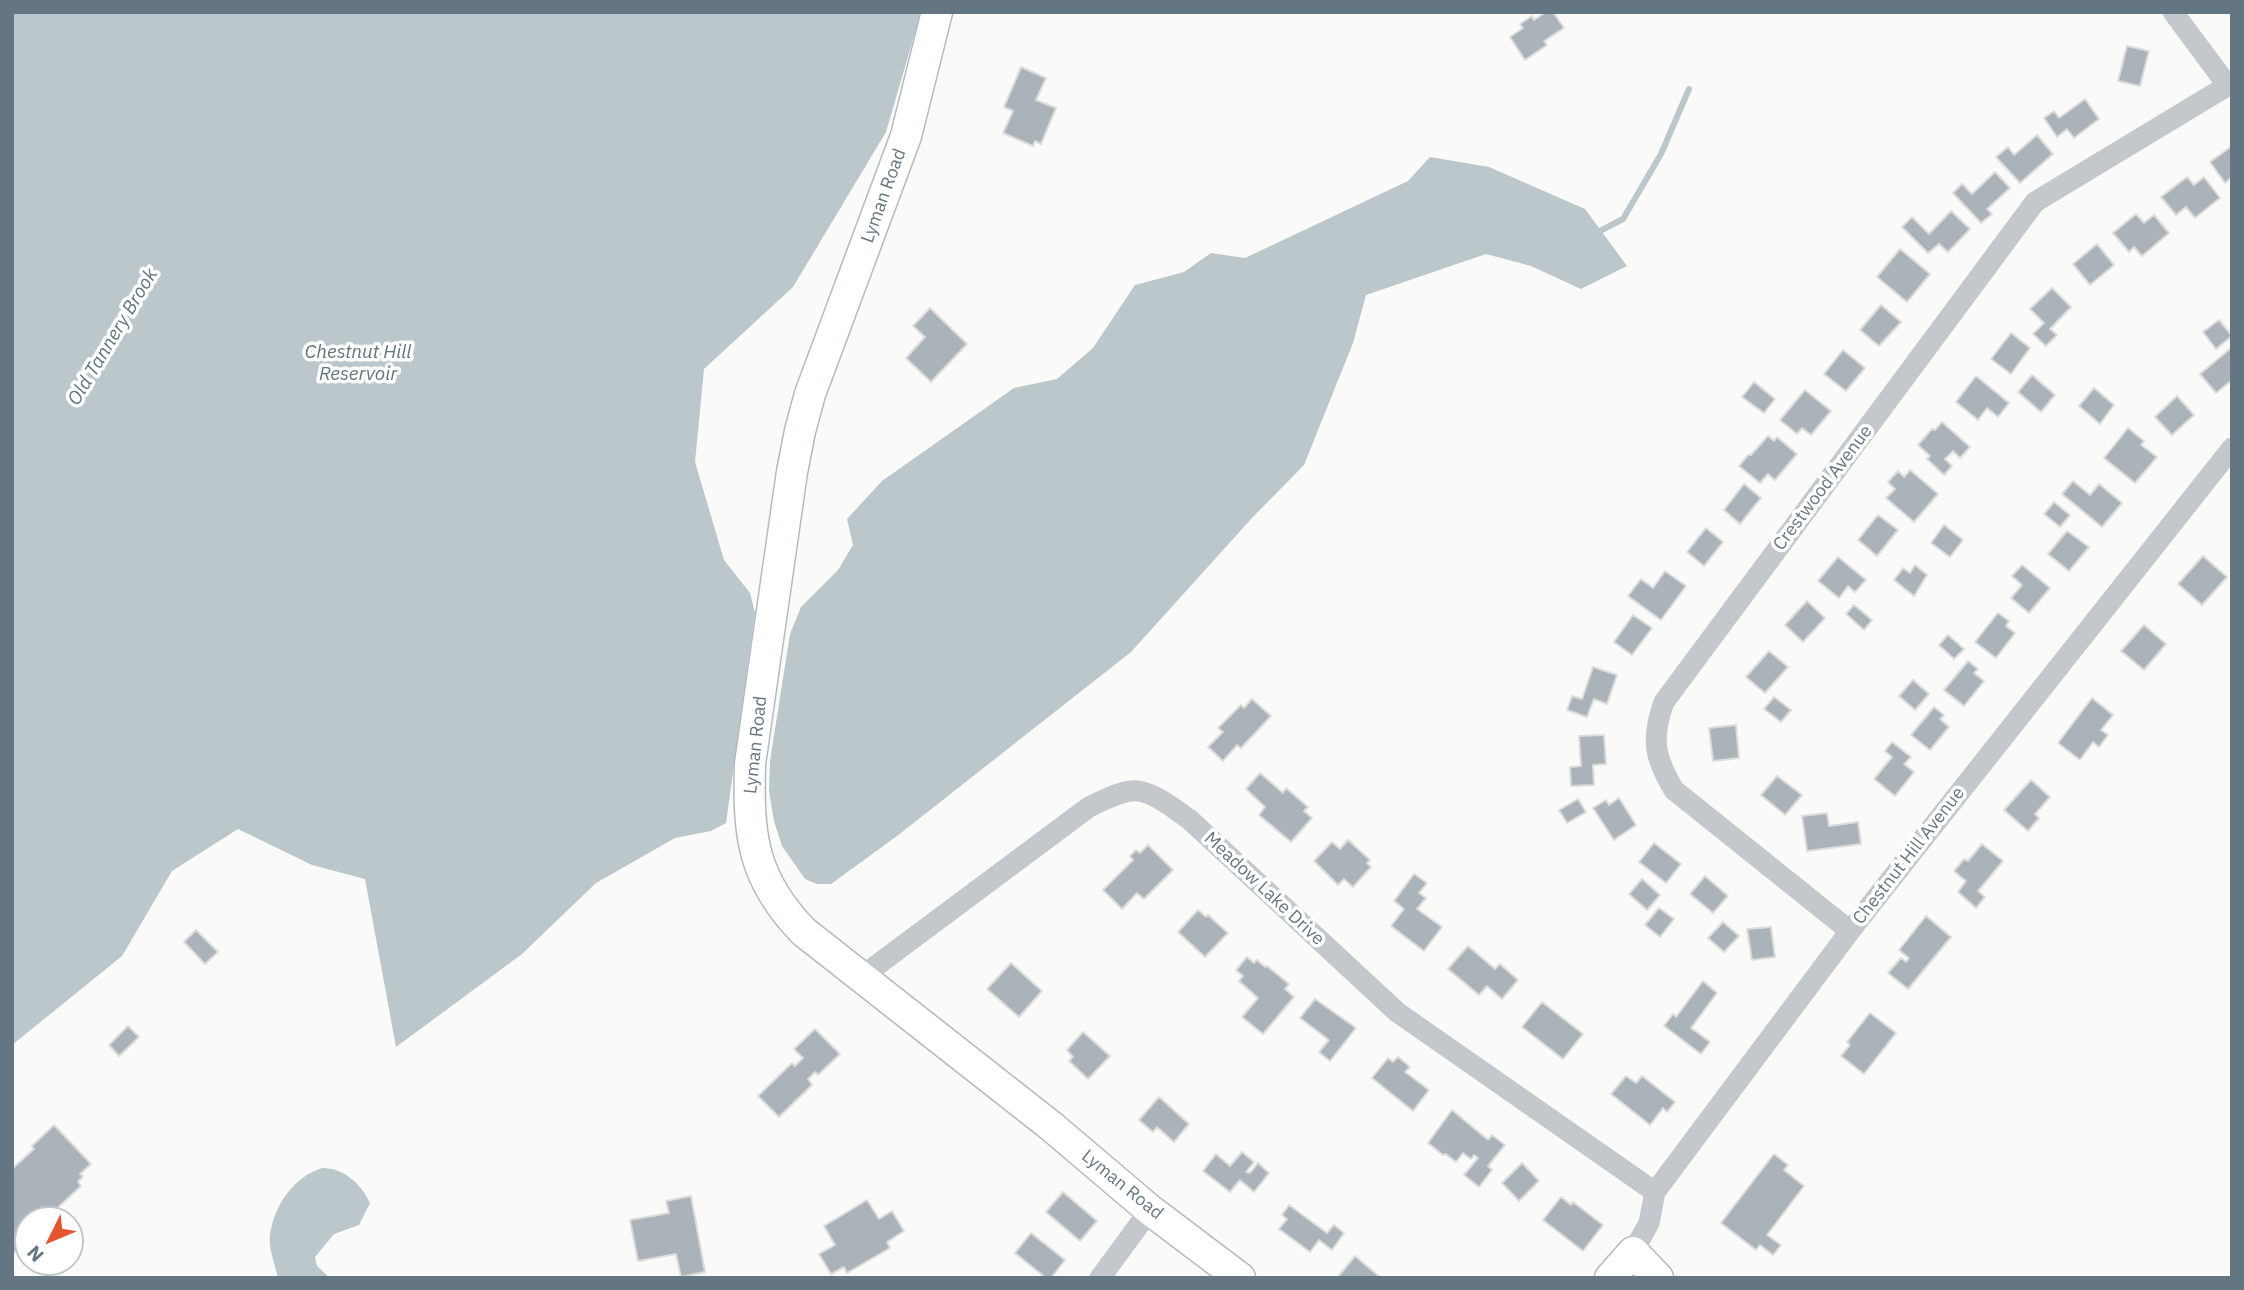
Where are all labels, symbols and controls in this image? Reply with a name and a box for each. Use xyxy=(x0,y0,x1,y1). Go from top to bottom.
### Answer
street label: Lyman Road xyxy=(857,146,911,246)
water label: Old Tannery Brook xyxy=(63,265,163,409)
water label: Chestnut Hill Reservoir xyxy=(305,342,411,386)
street label: Crestwood Avenue xyxy=(1769,421,1877,555)
street label: Lyman Road xyxy=(740,695,772,795)
street label: Chestnut Hill Avenue xyxy=(1849,783,1969,929)
street label: Meadow Lake Drive xyxy=(1199,828,1329,950)
street label: Lyman Road xyxy=(1077,1146,1167,1224)
north arrow xyxy=(14,1206,84,1276)
text: N xyxy=(22,1241,49,1267)

